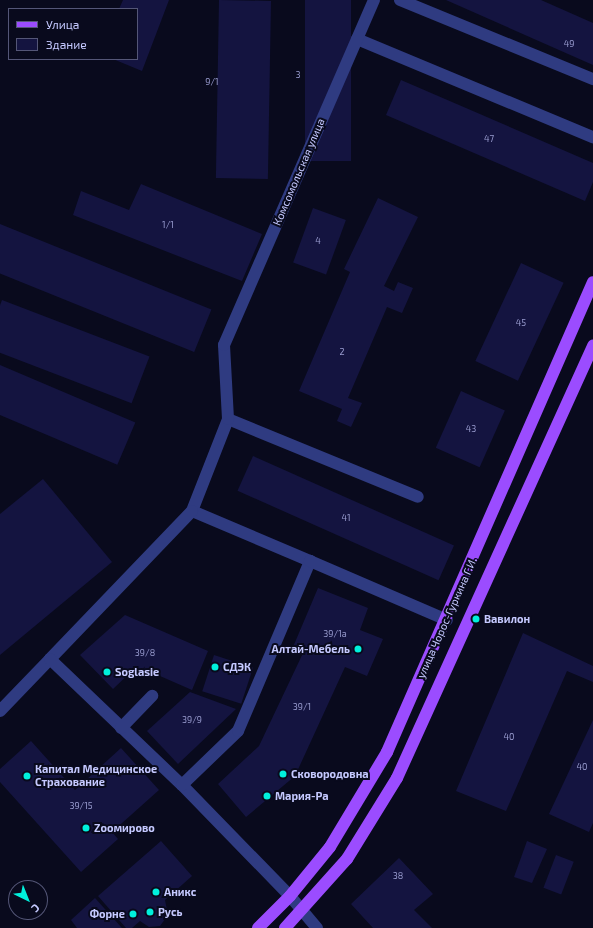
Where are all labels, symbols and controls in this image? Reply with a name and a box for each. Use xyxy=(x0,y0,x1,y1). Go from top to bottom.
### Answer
legend xyxy=(8,8,138,60)
text: Улица xyxy=(46,17,79,31)
text: Здание xyxy=(46,37,87,51)
house number: 49 xyxy=(564,39,574,49)
house number: 3 xyxy=(295,70,301,80)
house number: 9/1 xyxy=(205,77,219,87)
street label: Комсомольская улица xyxy=(270,116,328,228)
house number: 47 xyxy=(484,134,494,144)
house number: 1/1 xyxy=(162,220,174,230)
house number: 4 xyxy=(315,236,321,246)
house number: 45 xyxy=(516,318,526,328)
house number: 2 xyxy=(339,347,345,357)
house number: 43 xyxy=(466,424,476,434)
house number: 41 xyxy=(341,513,351,523)
street label: улица Чорос-Гуркина Г.И. xyxy=(414,556,480,680)
place label: Вавилон xyxy=(484,612,530,626)
marker: Вавилон xyxy=(471,614,481,624)
house number: 39/1а xyxy=(323,629,347,639)
place label: Алтай-Мебель xyxy=(272,642,350,656)
marker: Алтай-Мебель xyxy=(353,644,363,654)
house number: 39/8 xyxy=(135,648,155,658)
place label: СДЭК xyxy=(223,660,251,674)
marker: СДЭК xyxy=(210,662,220,672)
place label: Soglasie xyxy=(115,665,159,679)
marker: Soglasie xyxy=(102,667,112,677)
house number: 39/1 xyxy=(293,702,311,712)
house number: 39/9 xyxy=(182,715,202,725)
house number: 40 xyxy=(504,732,514,742)
house number: 40 xyxy=(577,762,587,772)
place label: Капитал Медицинское Страхование xyxy=(35,763,157,789)
place label: Сковородовна xyxy=(291,767,369,781)
marker: Сковородовна xyxy=(278,769,288,779)
marker: Капитал Медицинское Страхование xyxy=(22,771,32,781)
place label: Мария-Ра xyxy=(275,789,329,803)
marker: Мария-Ра xyxy=(262,791,272,801)
house number: 39/15 xyxy=(69,801,93,811)
place label: Zоомирово xyxy=(94,821,155,835)
marker: Zоомирово xyxy=(81,823,91,833)
house number: 38 xyxy=(393,871,403,881)
north arrow xyxy=(8,880,48,920)
place label: Аникс xyxy=(164,885,196,899)
marker: Аникс xyxy=(151,887,161,897)
text: С xyxy=(29,901,43,915)
place label: Русь xyxy=(158,905,183,919)
place label: Форне xyxy=(90,907,125,921)
marker: Русь xyxy=(145,907,155,917)
marker: Форне xyxy=(128,909,138,919)

